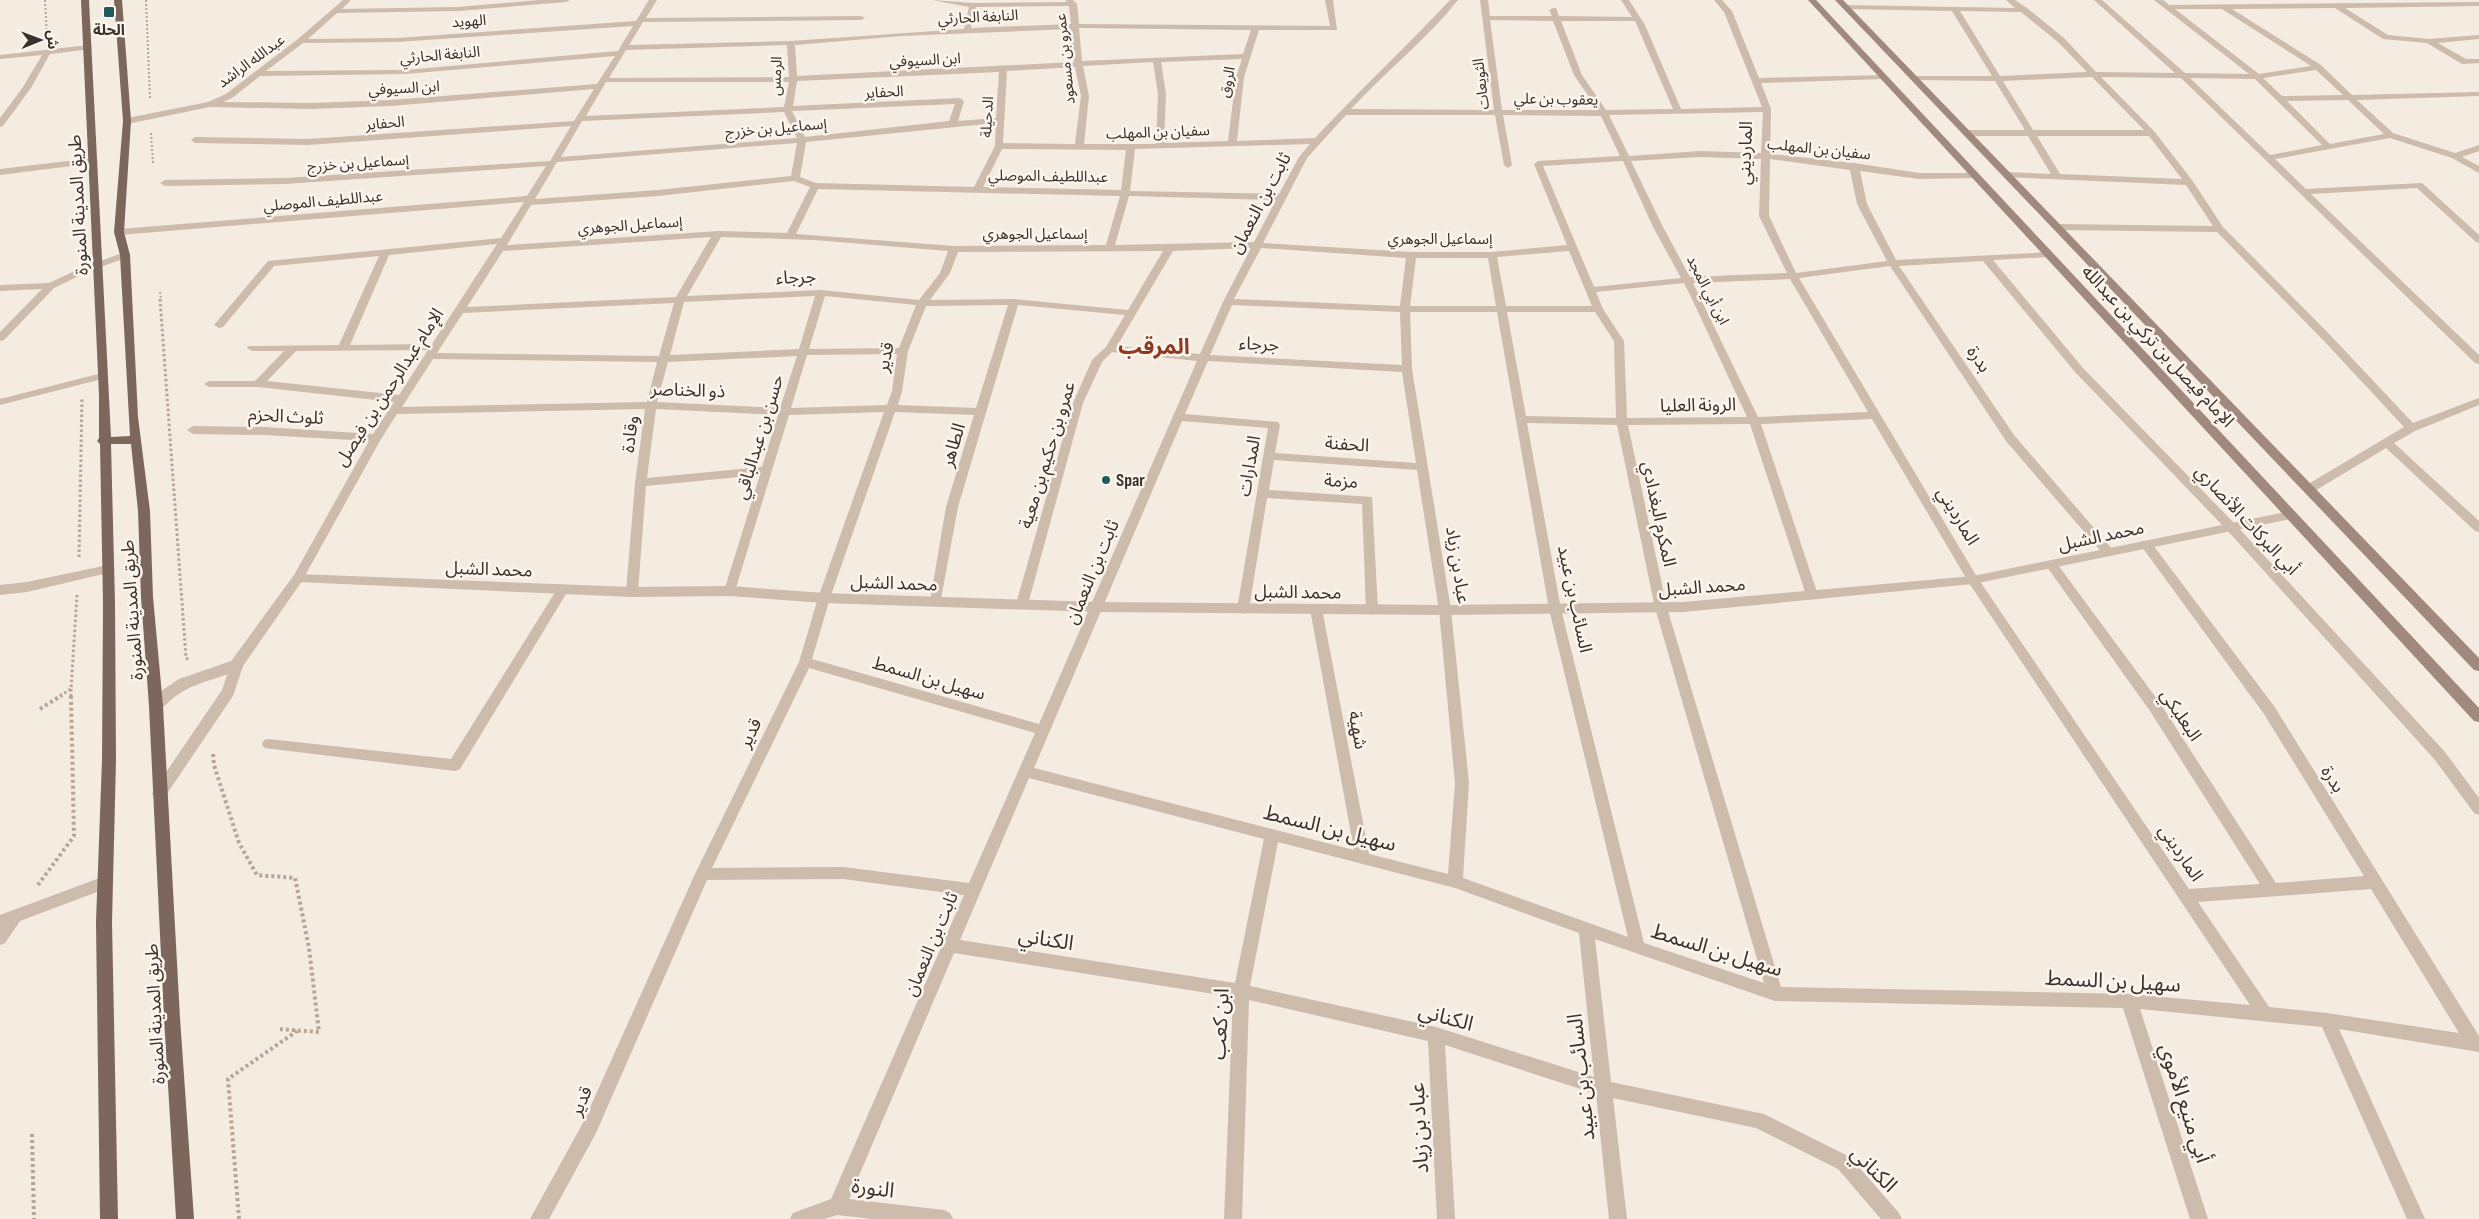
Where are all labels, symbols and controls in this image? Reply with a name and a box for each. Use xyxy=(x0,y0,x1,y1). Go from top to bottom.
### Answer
marker: الحلة xyxy=(102,5,116,19)
street label: النابغة الحارثي xyxy=(937,6,1019,31)
street label: الهويد xyxy=(451,11,487,32)
street label: عمرو بن مسعود xyxy=(1051,12,1080,105)
north arrow xyxy=(15,15,65,65)
place label: الحلة xyxy=(93,21,125,40)
text: ش xyxy=(44,30,61,50)
street label: عبدالله الراشد xyxy=(214,30,289,92)
street label: النابغة الحارثي xyxy=(399,43,481,70)
street label: ابن السيوفي xyxy=(889,49,961,73)
street label: الرمس xyxy=(766,56,787,96)
street label: الثويعات xyxy=(1469,57,1494,111)
street label: الروق xyxy=(1215,65,1240,99)
street label: ابن السيوفي xyxy=(368,77,440,101)
street label: الحفاير xyxy=(863,82,904,103)
street label: يعقوب بن علي xyxy=(1514,89,1598,111)
street label: الدحيلة xyxy=(977,96,998,138)
street label: الحفاير xyxy=(364,112,405,135)
street label: إسماعيل بن خزرج xyxy=(724,115,829,144)
street label: سفيان بن المهلب xyxy=(1106,121,1210,144)
street label: المارديني xyxy=(1734,121,1759,185)
street label: طريق المدينة المنورة xyxy=(64,134,93,276)
street label: سفيان بن المهلب xyxy=(1766,135,1872,164)
street label: ثابت بن النعمان xyxy=(1225,149,1296,257)
street label: إسماعيل بن خزرج xyxy=(306,150,411,179)
street label: عبداللطيف الموصلي xyxy=(988,166,1109,189)
street label: عبداللطيف الموصلي xyxy=(262,187,384,218)
street label: إسماعيل الجوهري xyxy=(577,212,684,240)
street label: إسماعيل الجوهري xyxy=(983,225,1088,245)
street label: إسماعيل الجوهري xyxy=(1388,230,1493,250)
street label: ابن أبي المجد xyxy=(1681,252,1733,329)
street label: الإمام فيصل بن تركي بن عبدالله xyxy=(2075,261,2238,434)
street label: جرجاء xyxy=(776,266,816,289)
street label: الإمام عبدالرحمن بن فيصل xyxy=(330,304,451,472)
street label: جرجاء xyxy=(1238,333,1280,356)
district label: المرقب xyxy=(1118,334,1190,361)
street label: قدير xyxy=(872,340,899,375)
street label: بدرة xyxy=(1962,342,1995,377)
street label: حسن بن عبدالباقي xyxy=(731,372,790,503)
street label: ذو الخناصر xyxy=(649,379,726,402)
street label: عمرو بن حكيم بن معية xyxy=(1015,379,1082,532)
street label: الرونة العليا xyxy=(1660,394,1736,417)
street label: ثلوث الحزم xyxy=(248,404,324,432)
street label: وقادة xyxy=(618,414,643,454)
street label: الطاهر xyxy=(937,421,970,470)
street label: الحفنة xyxy=(1324,432,1370,457)
street label: المدارات xyxy=(1234,434,1265,498)
street label: المكرم البغدادي xyxy=(1634,460,1680,569)
street label: أبي البركات الأنصاري xyxy=(2189,460,2304,581)
place label: Spar xyxy=(1116,470,1145,491)
street label: مزمة xyxy=(1323,470,1359,493)
marker: Spar xyxy=(1100,474,1112,486)
street label: المارديني xyxy=(1930,483,1983,550)
street label: ثابت بن النعمان xyxy=(1061,517,1124,628)
street label: محمد الشبل xyxy=(2056,517,2146,556)
street label: عباد بن زياد xyxy=(1441,525,1474,605)
street label: طريق المدينة المنورة xyxy=(117,539,148,681)
street label: السائب بن عبيد xyxy=(1553,543,1596,655)
street label: محمد الشبل xyxy=(445,557,533,582)
street label: محمد الشبل xyxy=(850,571,938,596)
street label: محمد الشبل xyxy=(1658,574,1746,601)
street label: محمد الشبل xyxy=(1254,581,1342,604)
street label: سهيل بن السمط xyxy=(870,652,988,705)
street label: البعلبكي xyxy=(2154,685,2206,747)
street label: شهية xyxy=(1344,709,1372,751)
street label: قدير xyxy=(734,715,766,752)
street label: بدرة xyxy=(2316,762,2349,797)
street label: سهيل بن السمط xyxy=(1261,800,1399,857)
street label: المارديني xyxy=(2152,821,2207,887)
street label: ثابت بن النعمان xyxy=(900,889,963,1000)
street label: سهيل بن السمط xyxy=(1648,919,1785,982)
street label: الكناني xyxy=(1016,923,1075,959)
street label: طريق المدينة المنورة xyxy=(141,943,170,1085)
street label: سهيل بن السمط xyxy=(2044,965,2181,998)
street label: ابن كعب xyxy=(1206,987,1235,1061)
street label: الكناني xyxy=(1415,998,1476,1040)
street label: السائب بن عبيد xyxy=(1562,1012,1601,1142)
street label: أبي منيع الأموي xyxy=(2151,1040,2216,1167)
street label: عباد بن زياد xyxy=(1405,1082,1434,1174)
street label: قدير xyxy=(565,1083,597,1120)
street label: الكناني xyxy=(1843,1141,1902,1200)
street label: النورة xyxy=(850,1173,896,1204)

